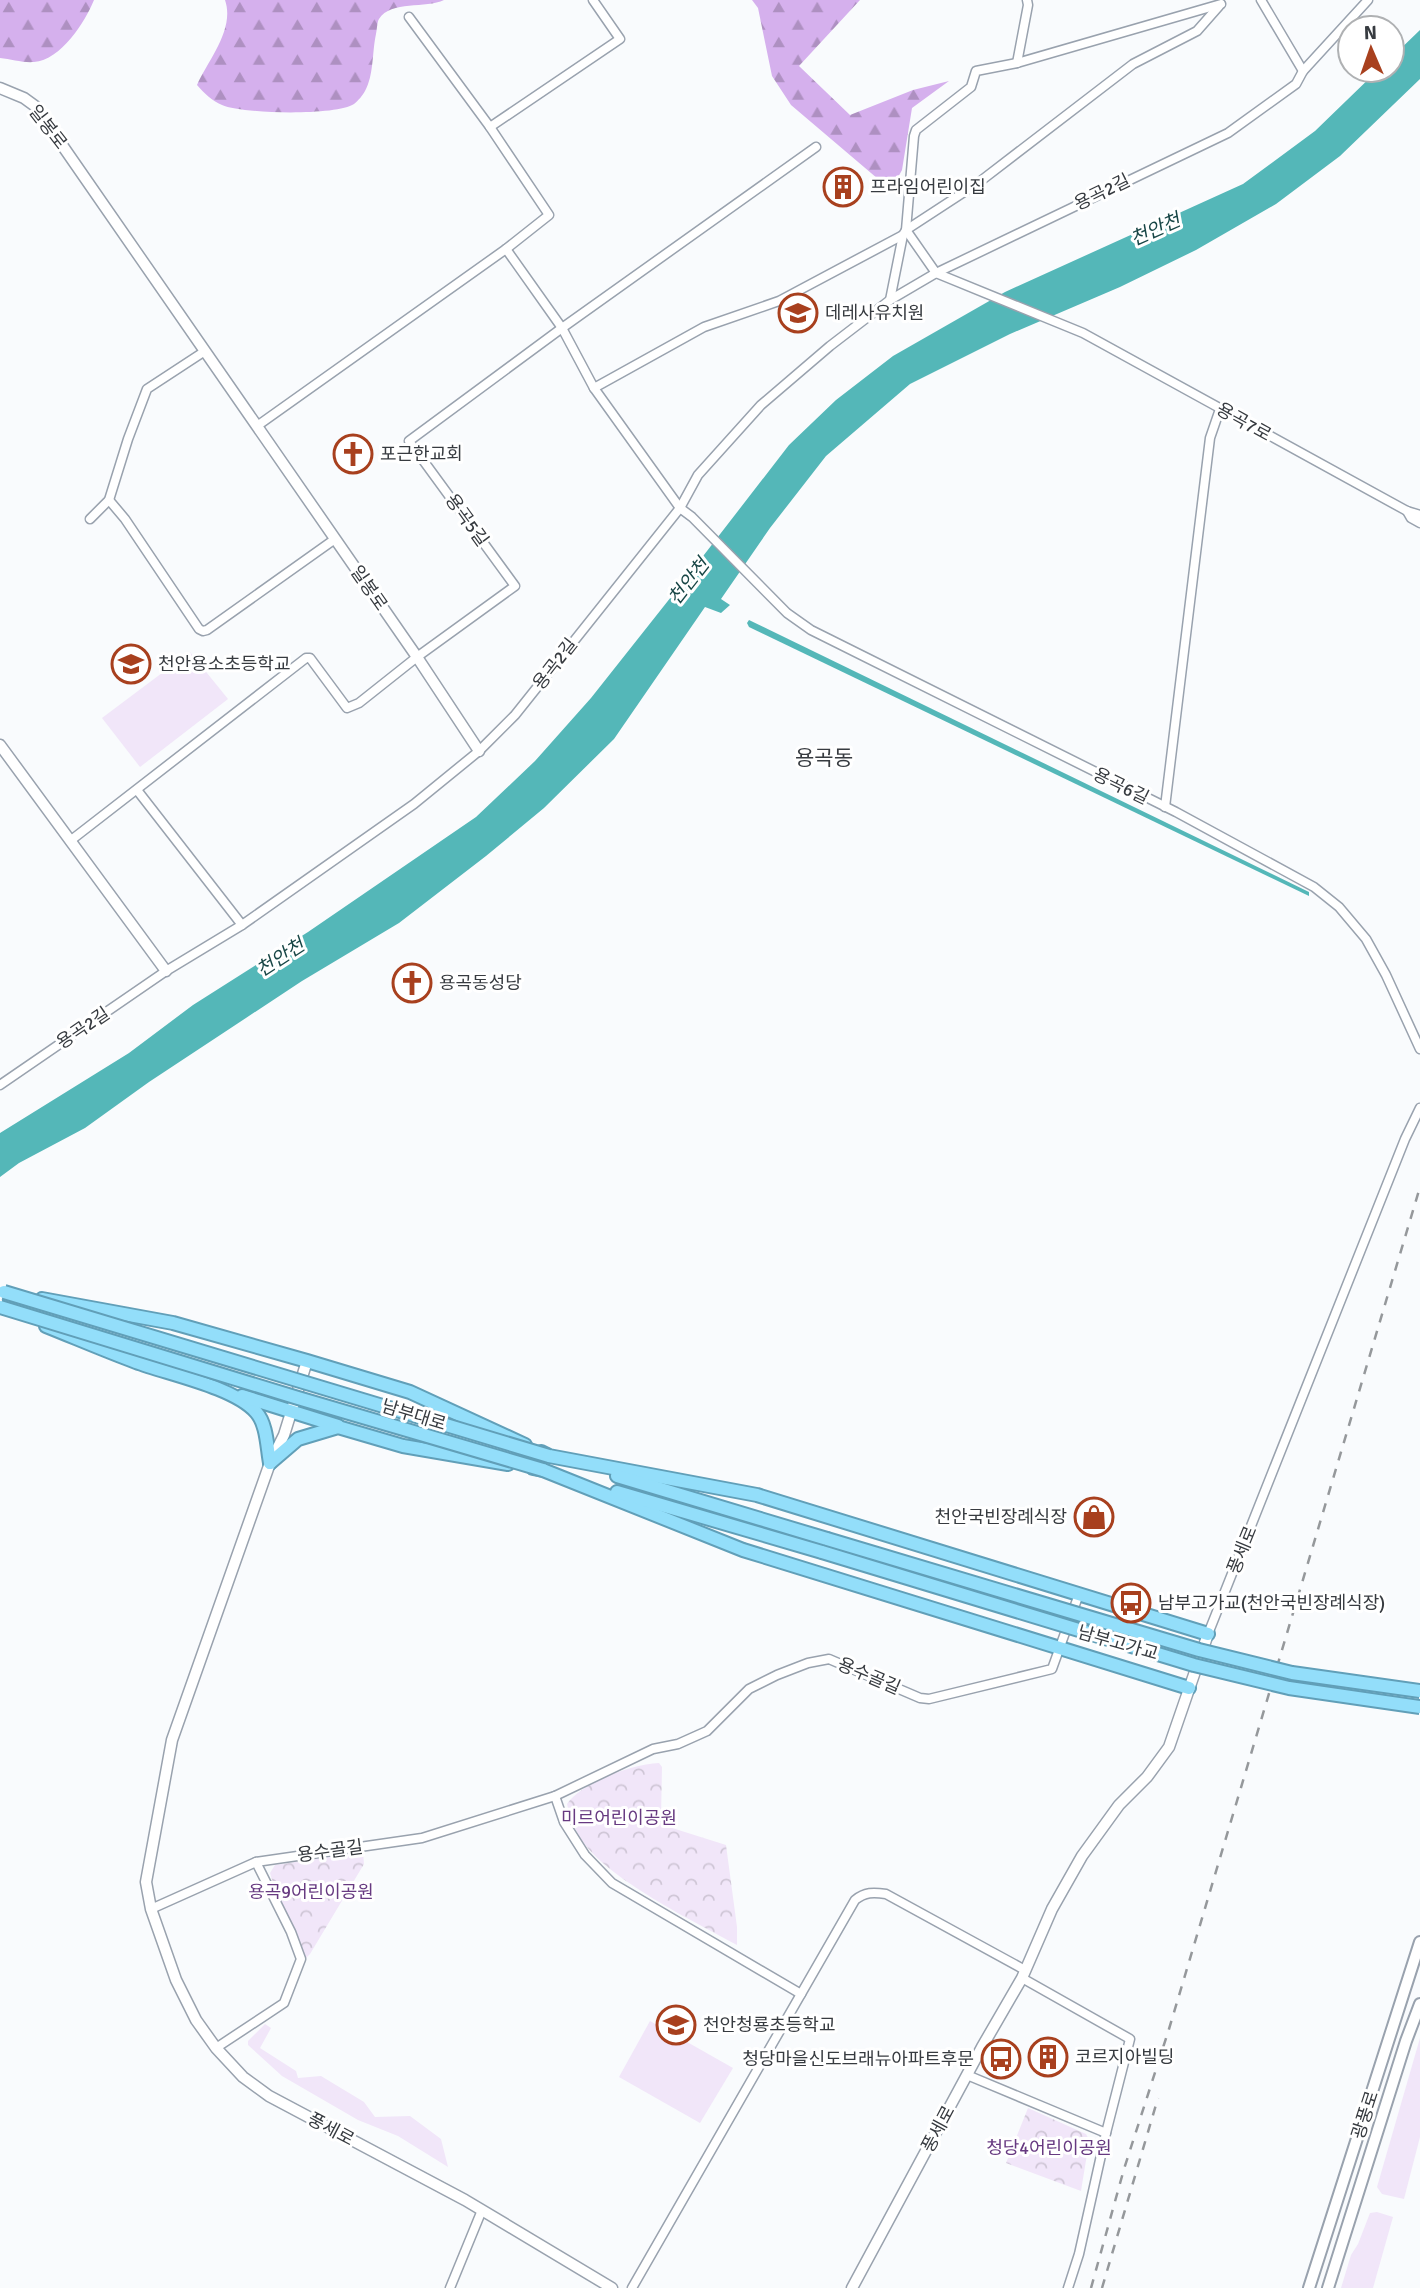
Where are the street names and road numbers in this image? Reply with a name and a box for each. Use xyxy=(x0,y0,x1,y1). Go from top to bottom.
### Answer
street label: 일봉로 xyxy=(24,101,72,153)
street label: 용곡2길 xyxy=(1070,169,1134,215)
street label: 용곡7로 xyxy=(1213,398,1275,446)
street label: 용곡5길 xyxy=(441,490,493,550)
street label: 일봉로 xyxy=(346,561,392,615)
street label: 용곡2길 xyxy=(528,634,582,694)
street label: 용곡6길 xyxy=(1089,763,1153,809)
street label: 용곡2길 xyxy=(52,1002,114,1054)
street label: 남부대로 xyxy=(379,1395,449,1435)
street label: 풍세로 xyxy=(1222,1523,1262,1577)
street label: 남부고가교 xyxy=(1075,1621,1161,1665)
street label: 용수골길 xyxy=(834,1653,904,1699)
street label: 용수골길 xyxy=(296,1835,364,1867)
street label: 광풍로 xyxy=(1347,2088,1383,2142)
street label: 풍세로 xyxy=(917,2102,959,2156)
street label: 풍세로 xyxy=(304,2108,358,2150)

